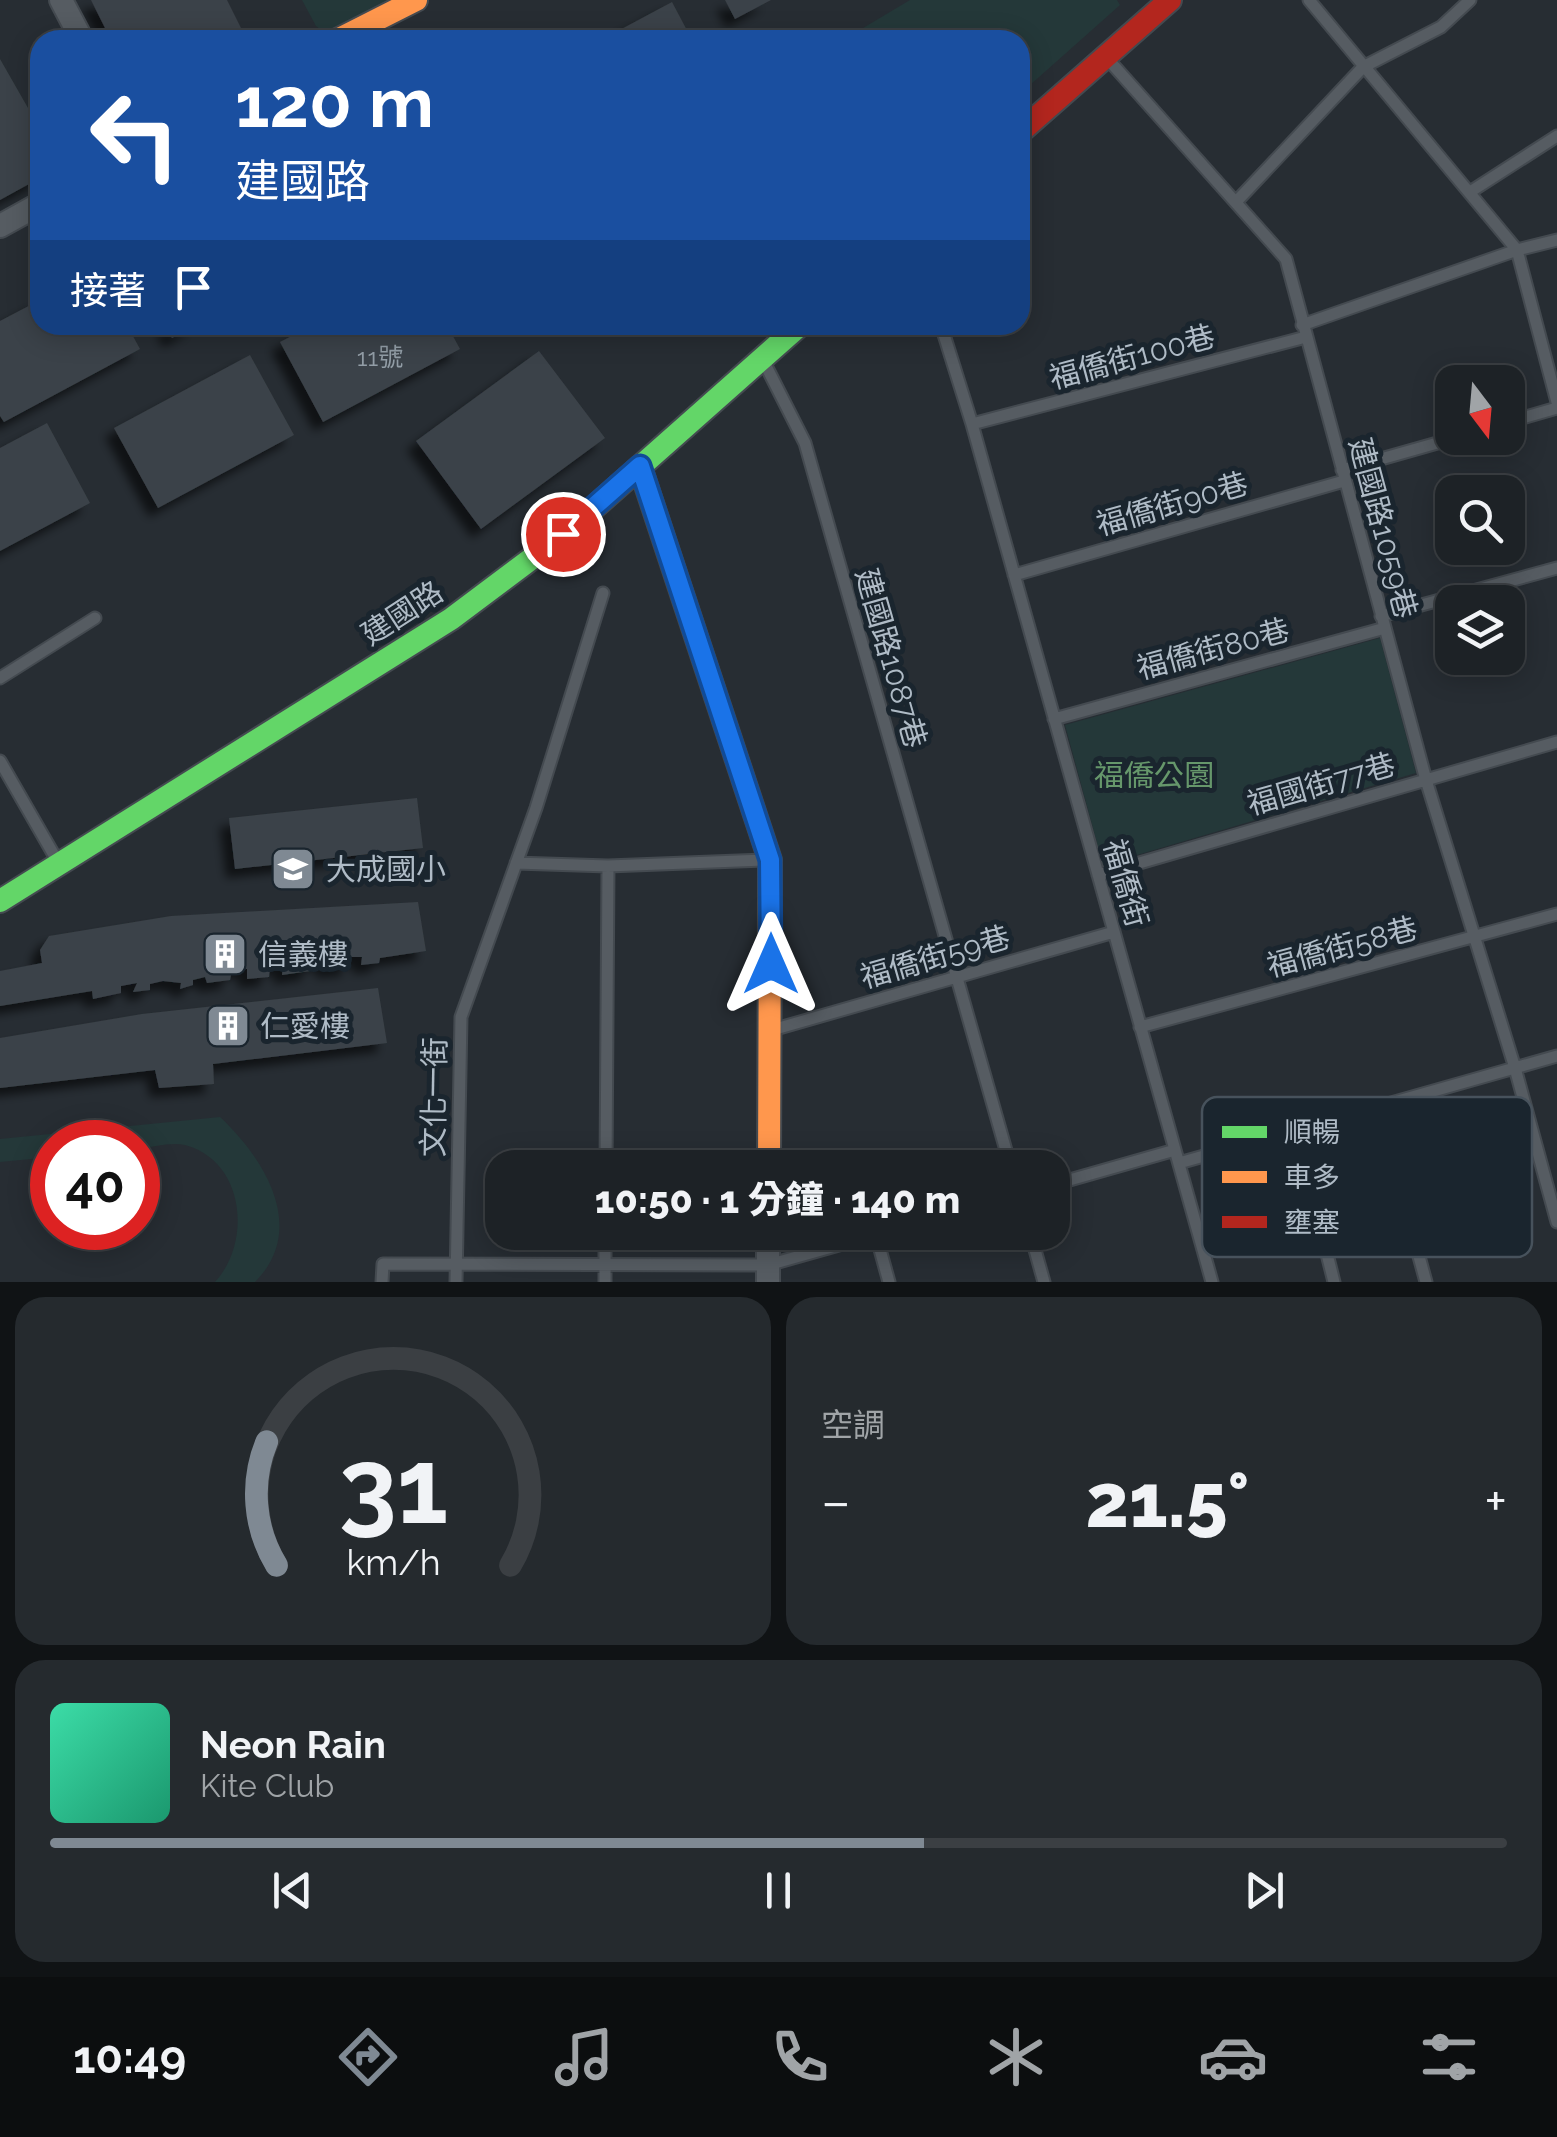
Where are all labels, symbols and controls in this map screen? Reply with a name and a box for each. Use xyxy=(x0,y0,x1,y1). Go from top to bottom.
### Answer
text: 120 m xyxy=(235,61,434,143)
icon: left xyxy=(70,70,200,200)
text: 建國路 xyxy=(235,155,370,208)
icon: arrive xyxy=(166,260,221,315)
text: 接著 xyxy=(70,268,146,313)
street label: 福僑街100巷 xyxy=(1046,318,1218,396)
house number: 11號 xyxy=(357,342,403,372)
north arrow xyxy=(1435,365,1525,455)
map controls xyxy=(1435,365,1525,675)
street label: 建國路1059巷 xyxy=(1342,434,1424,622)
street label: 福僑街90巷 xyxy=(1092,466,1252,542)
button: search xyxy=(1435,475,1525,565)
pin xyxy=(521,492,606,577)
icon: arrive xyxy=(536,507,591,562)
street label: 建國路1087巷 xyxy=(849,564,933,752)
street label: 建國路 xyxy=(355,574,449,652)
button: layers xyxy=(1435,585,1525,675)
street label: 福僑街80巷 xyxy=(1133,612,1293,686)
street label: 福國街77巷 xyxy=(1243,746,1399,822)
park label: 福僑公園 xyxy=(1094,758,1214,793)
street label: 福僑街 xyxy=(1097,835,1155,931)
school or university icon: 大成國小 xyxy=(270,846,316,892)
place label: 大成國小 xyxy=(326,852,446,887)
street label: 福僑街58巷 xyxy=(1263,910,1421,984)
position arrow xyxy=(719,912,823,1016)
street label: 福僑街59巷 xyxy=(856,919,1014,995)
building icon: 信義樓 xyxy=(202,931,248,977)
place label: 信義樓 xyxy=(258,937,348,972)
building icon: 仁愛樓 xyxy=(205,1003,251,1049)
place label: 仁愛樓 xyxy=(260,1009,350,1044)
street label: 文化一街 xyxy=(415,1037,453,1157)
legend xyxy=(1202,1097,1532,1257)
text: 順暢 xyxy=(1284,1116,1340,1149)
speed limit sign: 40 xyxy=(30,1120,160,1250)
text: 車多 xyxy=(1284,1161,1340,1194)
text: 10:50 · 1 分鐘 · 140 m xyxy=(595,1177,960,1222)
text: 壅塞 xyxy=(1284,1206,1340,1239)
text: 空調 xyxy=(821,1406,885,1443)
text: 31 xyxy=(338,1425,448,1547)
text: 21.5° xyxy=(1085,1456,1249,1545)
text: − xyxy=(821,1469,851,1534)
text: + xyxy=(1484,1469,1507,1534)
text: km/h xyxy=(346,1541,440,1583)
text: Neon Rain xyxy=(200,1722,386,1767)
text: Kite Club xyxy=(200,1767,334,1804)
icon: previous xyxy=(265,1863,320,1918)
icon: pause xyxy=(751,1863,806,1918)
icon: next xyxy=(1237,1863,1292,1918)
icon: directions xyxy=(333,2022,403,2092)
icon: music xyxy=(549,2022,619,2092)
icon: phone xyxy=(765,2022,835,2092)
icon: climate xyxy=(981,2022,1051,2092)
icon: car xyxy=(1198,2022,1268,2092)
icon: filters xyxy=(1414,2022,1484,2092)
text: 10:49 xyxy=(73,2031,186,2084)

